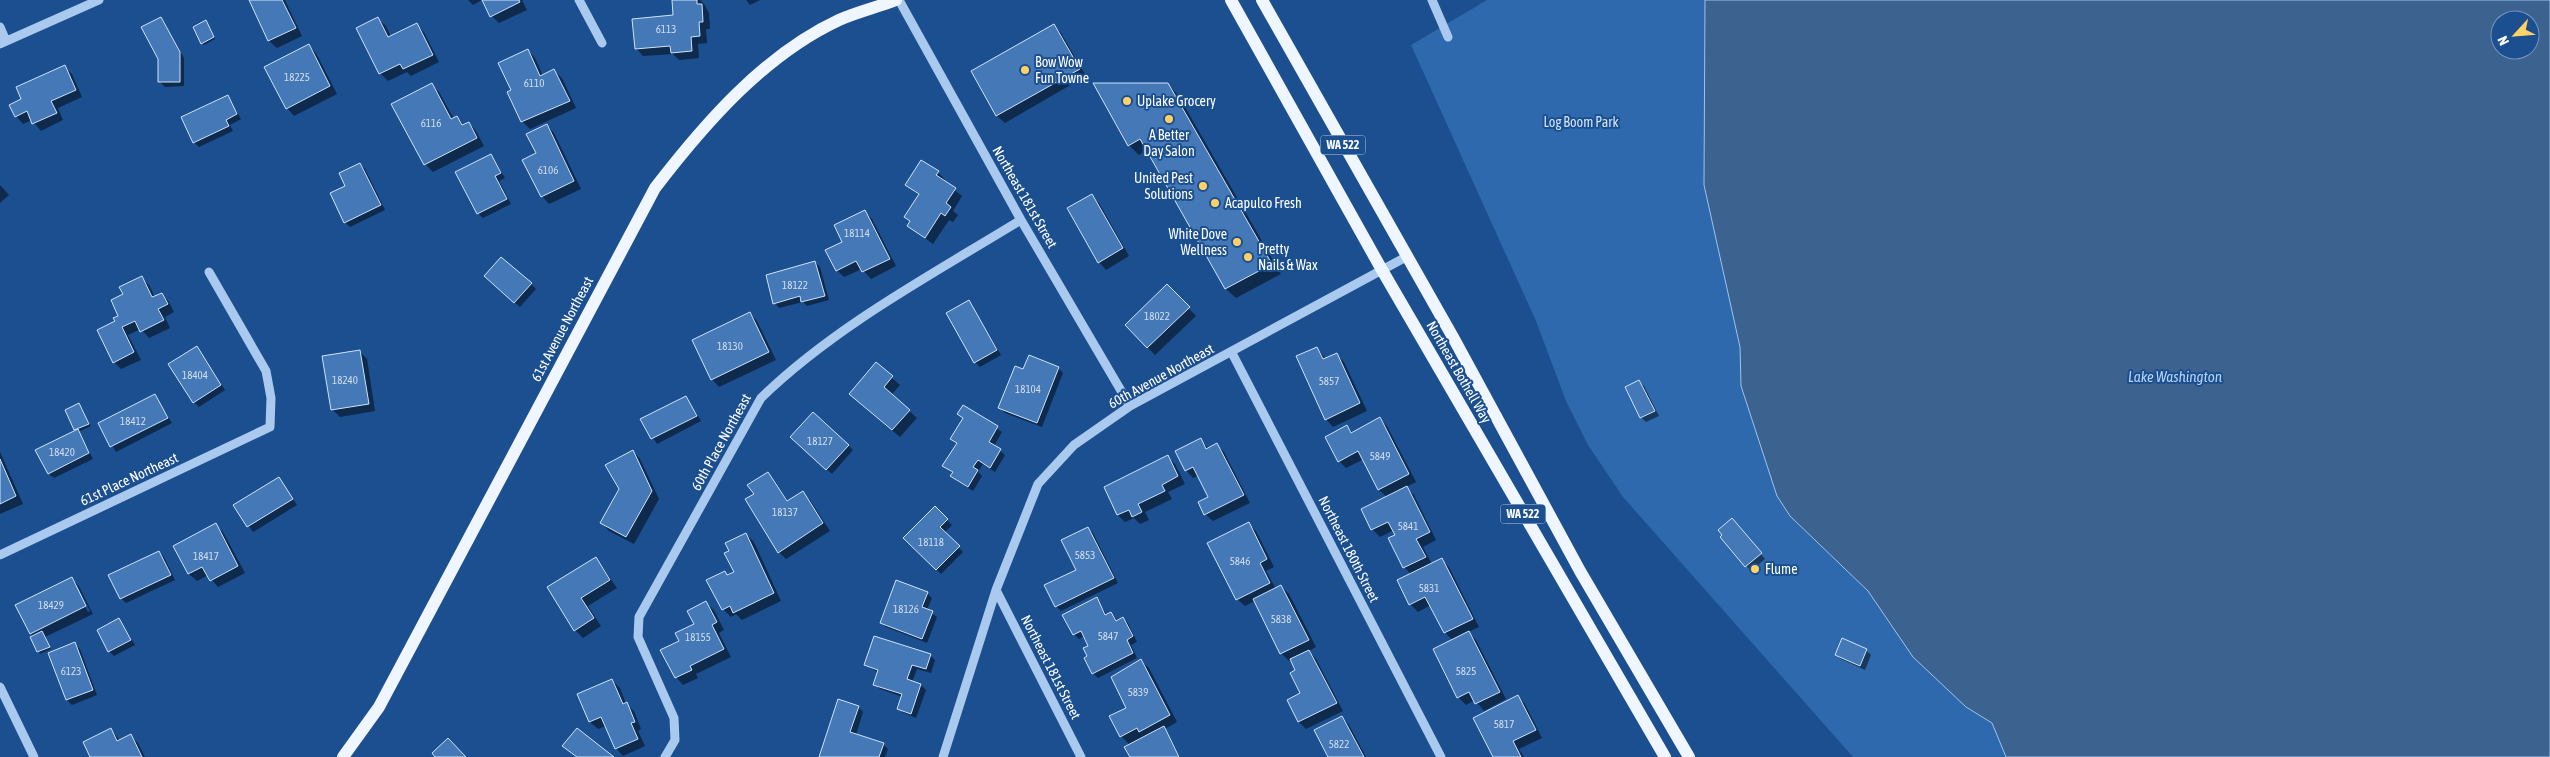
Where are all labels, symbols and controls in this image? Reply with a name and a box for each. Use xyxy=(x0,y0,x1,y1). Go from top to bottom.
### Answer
north arrow xyxy=(2490,10,2540,60)
house number: 6113 xyxy=(656,23,676,35)
text: N xyxy=(2494,33,2512,48)
place label: Bow Wow Fun Towne xyxy=(1035,54,1089,86)
marker: Bow Wow Fun Towne xyxy=(1019,64,1031,76)
house number: 18225 xyxy=(284,71,310,83)
house number: 6110 xyxy=(524,77,544,89)
place label: Uplake Grocery xyxy=(1137,93,1216,109)
marker: Uplake Grocery xyxy=(1121,95,1133,107)
marker: A Better Day Salon xyxy=(1163,113,1175,125)
park label: Log Boom Park xyxy=(1543,114,1619,130)
house number: 6116 xyxy=(421,117,441,129)
place label: A Better Day Salon xyxy=(1143,127,1195,159)
road number: WA 522 xyxy=(1320,136,1366,154)
street label: Northeast 181st Street xyxy=(989,143,1061,251)
house number: 6106 xyxy=(538,164,558,176)
place label: United Pest Solutions xyxy=(1134,170,1193,202)
marker: United Pest Solutions xyxy=(1197,180,1209,192)
place label: Acapulco Fresh xyxy=(1225,195,1302,211)
marker: Acapulco Fresh xyxy=(1209,197,1221,209)
place label: White Dove Wellness xyxy=(1168,226,1227,258)
house number: 18114 xyxy=(844,227,870,239)
marker: White Dove Wellness xyxy=(1231,236,1243,248)
place label: Pretty Nails & Wax xyxy=(1258,241,1318,273)
marker: Pretty Nails & Wax xyxy=(1242,251,1254,263)
street label: 61st Avenue Northeast xyxy=(528,274,596,384)
house number: 18122 xyxy=(782,279,808,291)
house number: 18022 xyxy=(1144,310,1170,322)
street label: Northeast Bothell Way xyxy=(1423,318,1495,426)
house number: 18130 xyxy=(717,340,743,352)
street label: 60th Avenue Northeast xyxy=(1105,340,1217,412)
water label: Lake Washington xyxy=(2128,368,2222,385)
house number: 18404 xyxy=(182,369,208,381)
house number: 18240 xyxy=(332,374,358,386)
house number: 5857 xyxy=(1319,375,1339,387)
house number: 18104 xyxy=(1015,383,1041,395)
street label: 60th Place Northeast xyxy=(688,391,754,493)
house number: 18412 xyxy=(120,415,146,427)
house number: 18127 xyxy=(807,435,833,447)
house number: 18420 xyxy=(49,446,75,458)
street label: 61st Place Northeast xyxy=(78,449,180,509)
house number: 5849 xyxy=(1370,450,1390,462)
street label: Northeast 180th Street xyxy=(1315,493,1383,605)
road number: WA 522 xyxy=(1500,504,1546,524)
house number: 18137 xyxy=(772,506,798,518)
house number: 5841 xyxy=(1398,520,1418,532)
house number: 18118 xyxy=(918,536,944,548)
house number: 5853 xyxy=(1075,549,1095,561)
house number: 18417 xyxy=(193,550,219,562)
house number: 5846 xyxy=(1230,555,1250,567)
place label: Flume xyxy=(1765,561,1798,577)
marker: Flume xyxy=(1749,563,1761,575)
house number: 5831 xyxy=(1419,582,1439,594)
house number: 18429 xyxy=(38,599,64,611)
house number: 18126 xyxy=(893,603,919,615)
street label: Northeast 181st Street xyxy=(1018,612,1084,722)
house number: 5838 xyxy=(1271,613,1291,625)
house number: 5847 xyxy=(1098,630,1118,642)
house number: 18155 xyxy=(685,631,711,643)
house number: 6123 xyxy=(61,665,81,677)
house number: 5825 xyxy=(1456,665,1476,677)
house number: 5839 xyxy=(1128,686,1148,698)
house number: 5817 xyxy=(1494,718,1514,730)
house number: 5822 xyxy=(1329,738,1349,750)

